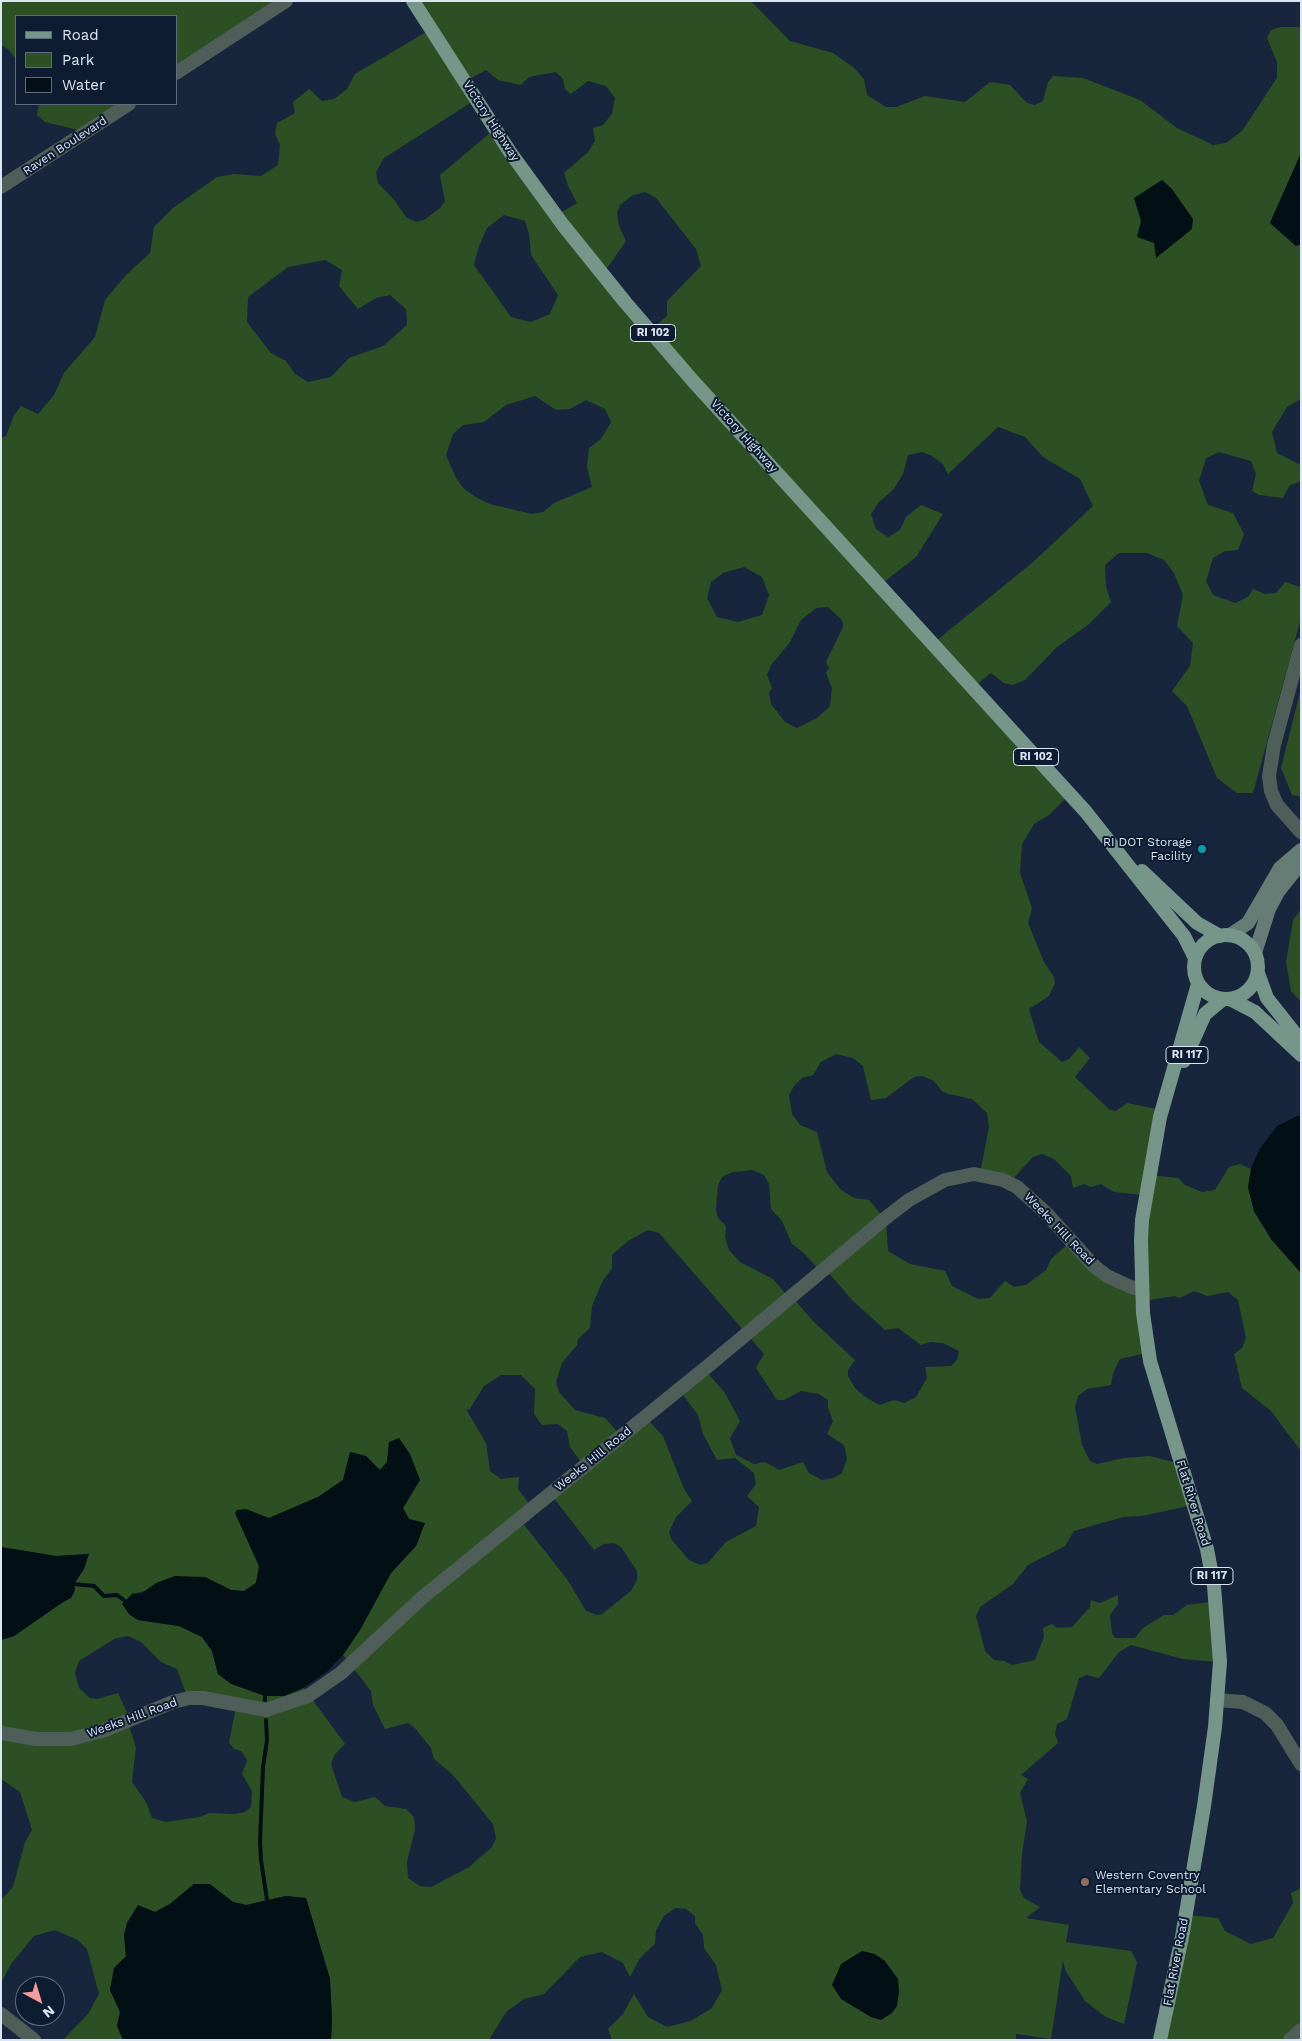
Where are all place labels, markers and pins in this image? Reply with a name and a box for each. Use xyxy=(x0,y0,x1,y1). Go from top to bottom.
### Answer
place label: RI DOT Storage Facility xyxy=(1103,835,1192,863)
marker: RI DOT Storage Facility xyxy=(1196,843,1208,855)
place label: Western Coventry Elementary School xyxy=(1095,1868,1206,1896)
marker: Western Coventry Elementary School xyxy=(1079,1876,1091,1888)

